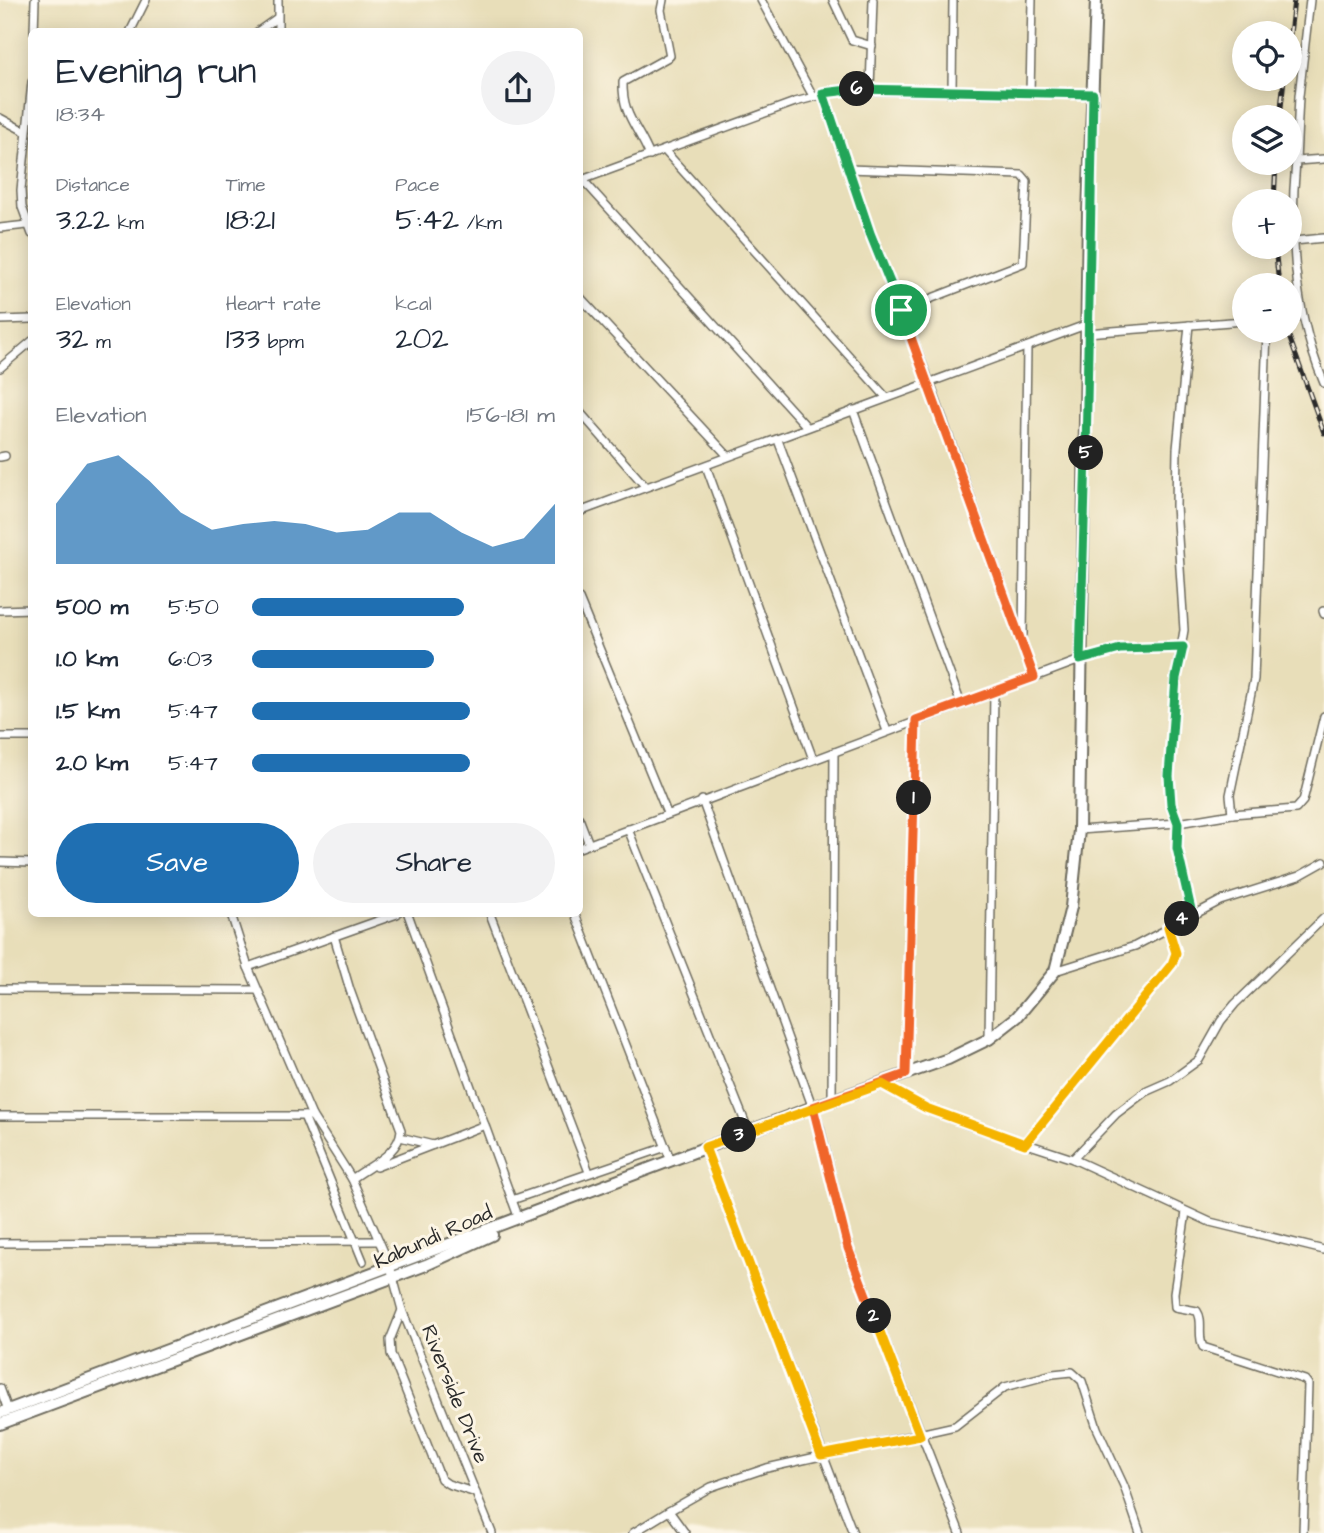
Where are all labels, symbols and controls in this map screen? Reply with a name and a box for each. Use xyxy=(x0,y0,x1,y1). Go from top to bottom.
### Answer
map controls xyxy=(1232,21,1302,343)
button: locate xyxy=(1232,21,1302,91)
text: Evening run xyxy=(56,46,257,98)
button: share xyxy=(481,51,555,125)
pin: 6 xyxy=(840,72,874,106)
text: 6 xyxy=(851,75,862,102)
text: 18:34 xyxy=(56,98,105,130)
button: layers xyxy=(1232,105,1302,175)
text: Distance xyxy=(56,172,130,199)
text: Time xyxy=(226,172,265,199)
text: Pace xyxy=(395,172,439,199)
button: + xyxy=(1232,189,1302,259)
text: 3.22 xyxy=(56,199,110,241)
text: 18:21 xyxy=(226,199,275,241)
text: 5:42 xyxy=(395,199,459,241)
text: km xyxy=(110,210,144,237)
text: /km xyxy=(459,210,502,237)
button: − xyxy=(1232,273,1302,343)
pin xyxy=(871,280,931,340)
text: Elevation xyxy=(56,291,131,318)
text: Heart rate xyxy=(226,291,321,318)
text: kcal xyxy=(395,291,432,318)
icon: arrive xyxy=(882,291,920,329)
text: 32 xyxy=(56,318,88,360)
text: 133 xyxy=(226,318,260,360)
text: 202 xyxy=(395,318,449,360)
text: m xyxy=(88,329,111,356)
text: bpm xyxy=(260,329,304,356)
text: Elevation xyxy=(56,399,147,431)
text: 156–181 m xyxy=(466,399,555,431)
pin: 5 xyxy=(1068,435,1104,470)
text: 5 xyxy=(1079,439,1092,466)
text: 500 m xyxy=(56,591,128,623)
text: 5:50 xyxy=(168,591,219,623)
text: 1.0 km xyxy=(56,643,118,675)
text: 6:03 xyxy=(168,643,212,675)
text: 1.5 km xyxy=(56,695,120,727)
text: 5:47 xyxy=(168,695,218,727)
text: 2.0 km xyxy=(56,747,128,779)
text: 5:47 xyxy=(168,747,218,779)
pin: 1 xyxy=(897,780,932,816)
text: 1 xyxy=(912,784,915,811)
button: Save xyxy=(56,823,299,903)
button: Share xyxy=(313,823,555,903)
pin: 4 xyxy=(1164,902,1200,936)
text: 4 xyxy=(1175,905,1188,932)
pin: 3 xyxy=(722,1118,756,1152)
text: 3 xyxy=(734,1121,743,1148)
street label: Kabundi Road xyxy=(369,1198,497,1276)
pin: 2 xyxy=(856,1298,892,1334)
text: 2 xyxy=(868,1302,879,1329)
street label: Riverside Drive xyxy=(414,1320,496,1468)

